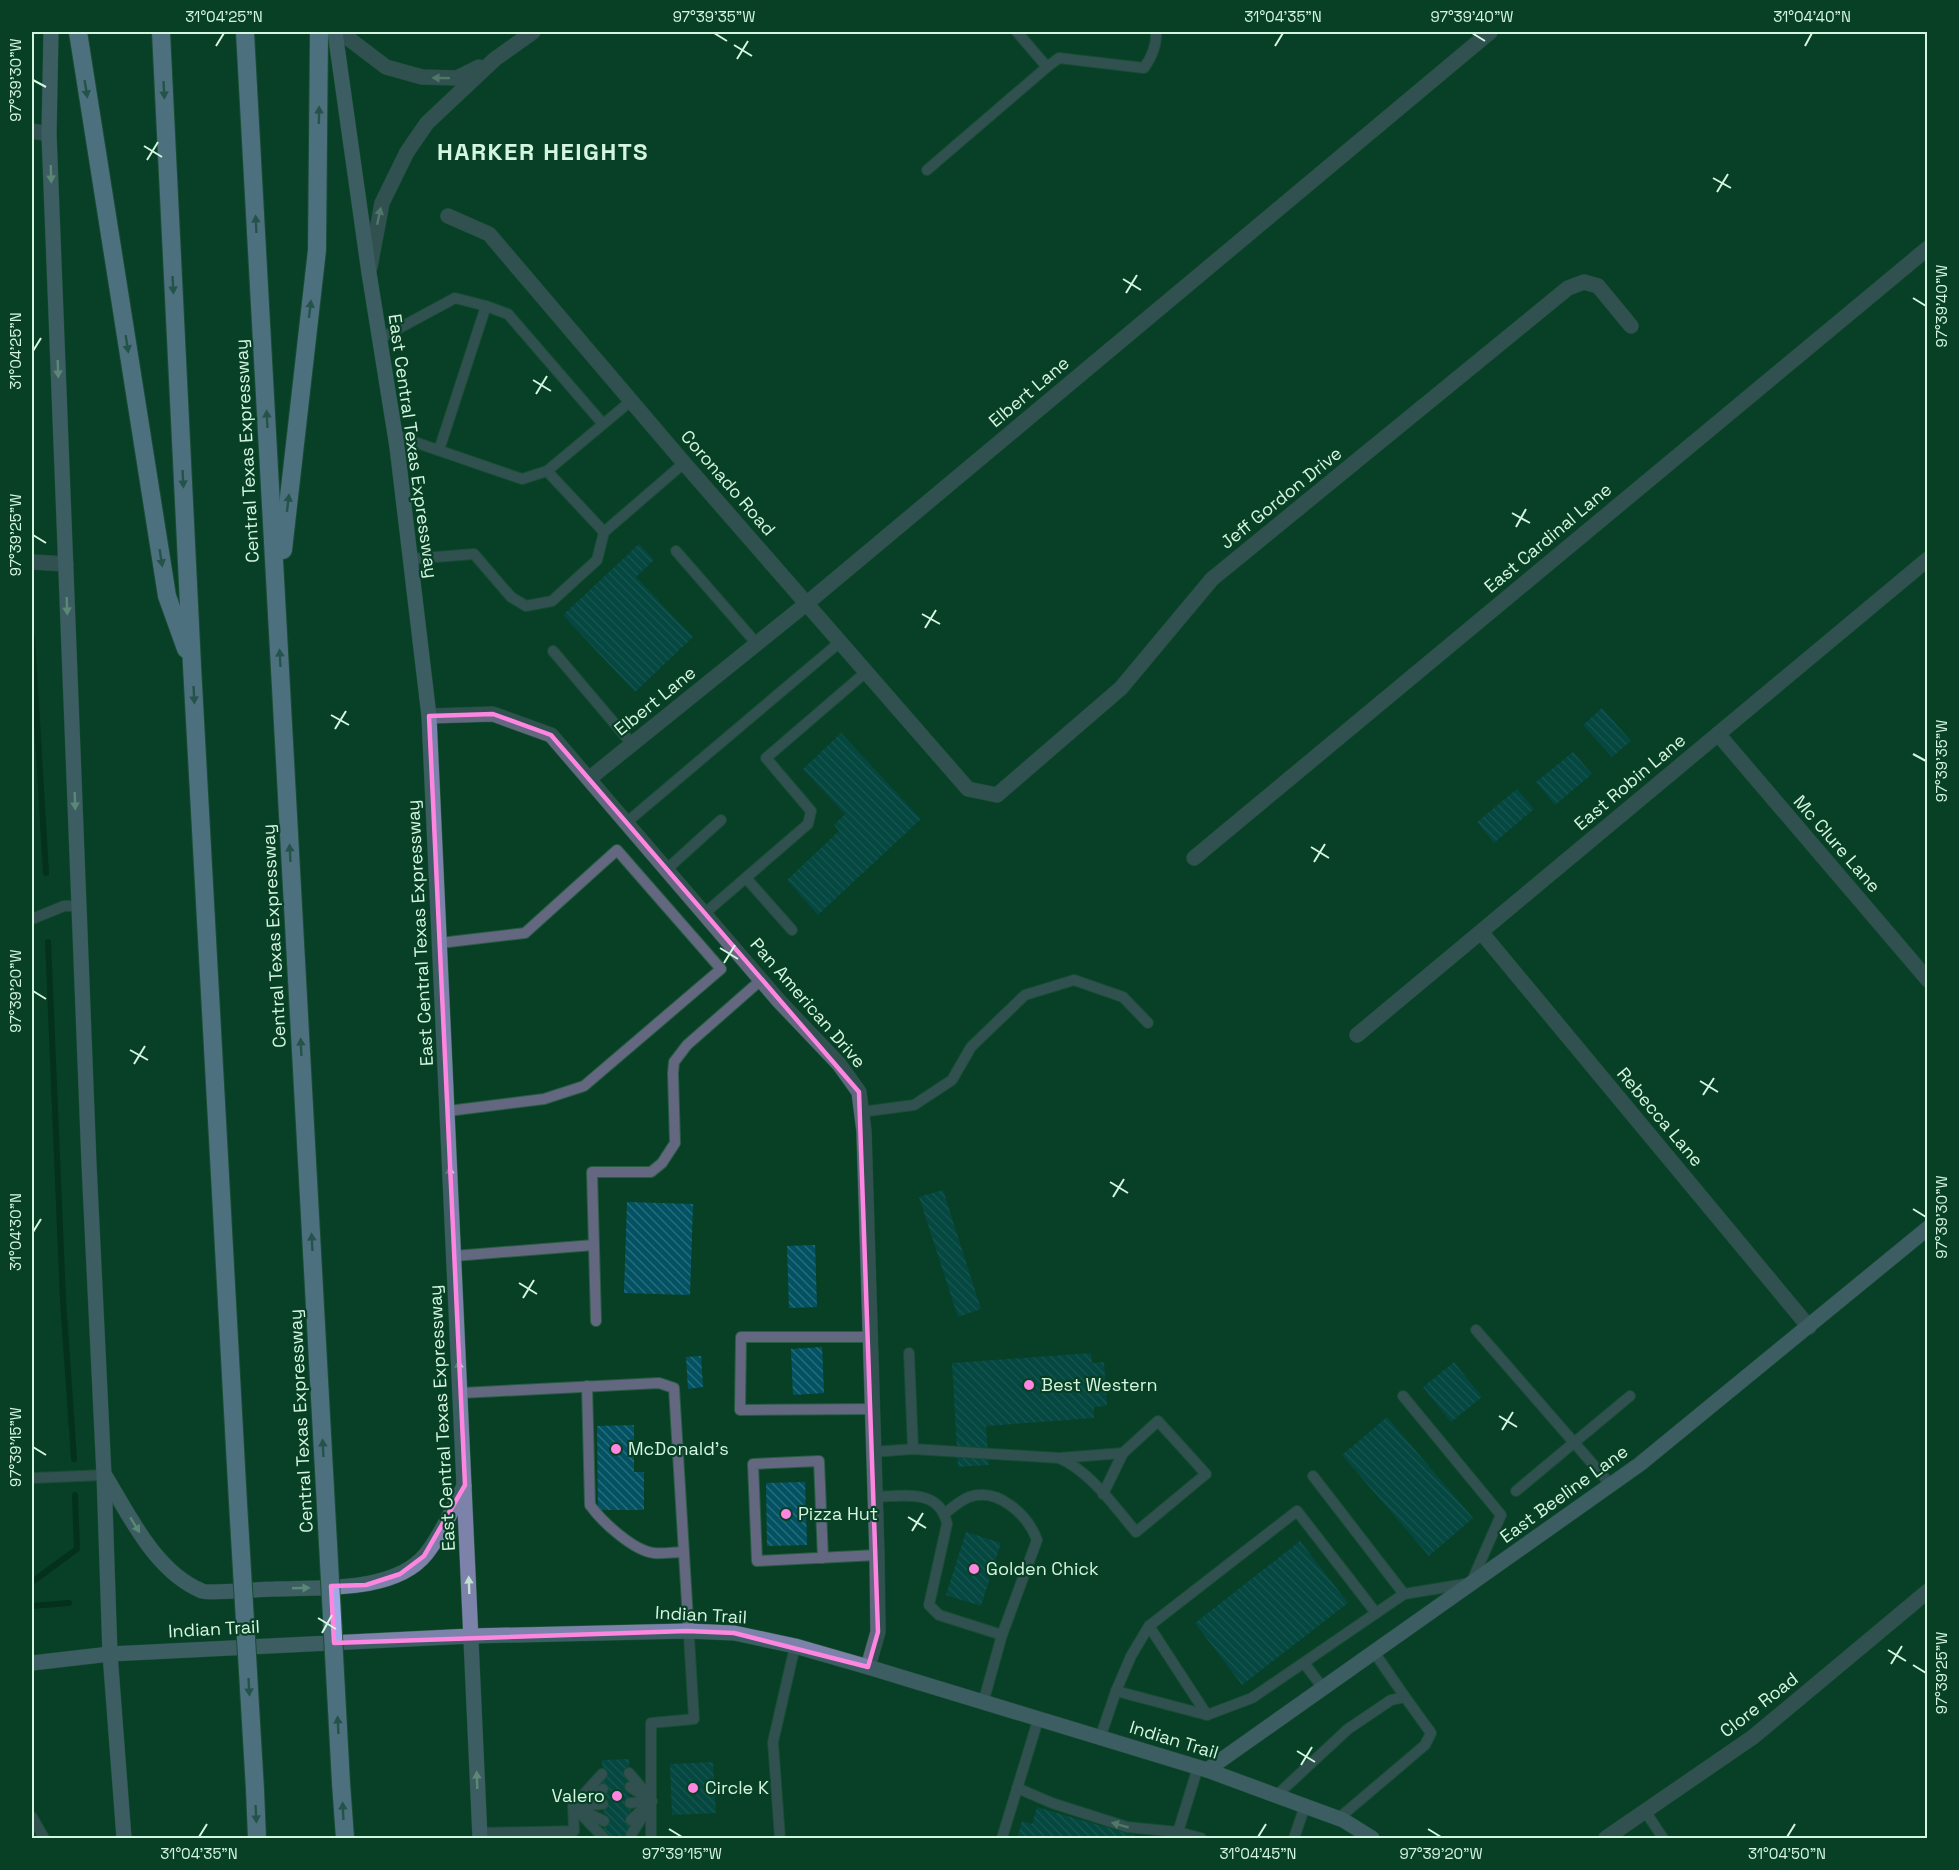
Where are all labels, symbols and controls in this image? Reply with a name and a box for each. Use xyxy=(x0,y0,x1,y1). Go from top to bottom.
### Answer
text: 31°04'25"N xyxy=(185,7,263,26)
text: 97°39'35"W xyxy=(673,7,755,26)
text: 31°04'35"N xyxy=(1244,7,1322,26)
text: 97°39'40"W xyxy=(1431,7,1513,26)
text: 31°04'40"N xyxy=(1773,7,1851,26)
text: 97°39'30"W xyxy=(6,38,25,122)
one-way arrow xyxy=(432,73,451,82)
one-way arrow xyxy=(82,80,91,99)
one-way arrow xyxy=(159,80,168,99)
one-way arrow xyxy=(315,105,324,124)
district label: HARKER HEIGHTS xyxy=(437,136,649,167)
one-way arrow xyxy=(46,164,56,183)
one-way arrow xyxy=(375,206,384,225)
one-way arrow xyxy=(251,214,260,233)
text: 97°39'40"W xyxy=(1932,265,1951,347)
one-way arrow xyxy=(169,275,178,294)
one-way arrow xyxy=(305,300,315,319)
text: 31°04'25"N xyxy=(6,312,25,390)
street label: East Central Texas Expressway xyxy=(384,312,443,580)
one-way arrow xyxy=(122,335,131,354)
street label: Central Texas Expressway xyxy=(229,339,264,564)
street label: Elbert Lane xyxy=(984,351,1074,432)
one-way arrow xyxy=(54,359,63,378)
one-way arrow xyxy=(262,409,271,428)
street label: Coronado Road xyxy=(676,425,781,540)
street label: Jeff Gordon Drive xyxy=(1215,442,1346,554)
one-way arrow xyxy=(178,470,187,489)
street label: East Cardinal Lane xyxy=(1479,478,1616,598)
one-way arrow xyxy=(283,493,293,512)
text: 97°39'25"W xyxy=(6,494,25,576)
one-way arrow xyxy=(156,548,165,567)
one-way arrow xyxy=(63,596,72,615)
one-way arrow xyxy=(275,648,284,667)
street label: Elbert Lane xyxy=(609,661,700,740)
one-way arrow xyxy=(189,686,198,705)
text: 97°39'35"W xyxy=(1932,720,1951,802)
street label: East Robin Lane xyxy=(1569,728,1690,835)
street label: Mc Clure Lane xyxy=(1789,790,1886,897)
one-way arrow xyxy=(70,791,80,810)
street label: East Central Texas Expressway xyxy=(401,799,438,1067)
street label: Central Texas Expressway xyxy=(256,824,291,1049)
one-way arrow xyxy=(286,843,295,862)
street label: Pan American Drive xyxy=(746,933,871,1072)
text: 97°39'20"W xyxy=(6,949,25,1033)
one-way arrow xyxy=(297,1038,306,1057)
street label: Rebecca Lane xyxy=(1612,1062,1709,1171)
one-way arrow xyxy=(446,1165,455,1184)
text: 97°39'30"W xyxy=(1932,1175,1951,1259)
text: 31°04'30"N xyxy=(6,1193,25,1271)
one-way arrow xyxy=(307,1233,316,1252)
street label: East Central Texas Expressway xyxy=(423,1284,460,1552)
street label: Central Texas Expressway xyxy=(283,1309,318,1534)
one-way arrow xyxy=(455,1360,464,1379)
place label: Best Western xyxy=(1041,1373,1157,1396)
marker: Best Western xyxy=(1022,1378,1036,1392)
text: 97°39'15"W xyxy=(6,1407,25,1487)
place label: McDonald's xyxy=(628,1437,729,1460)
one-way arrow xyxy=(319,1439,328,1458)
street label: East Beeline Lane xyxy=(1495,1439,1632,1548)
marker: McDonald's xyxy=(609,1442,623,1456)
place label: Pizza Hut xyxy=(798,1502,878,1525)
marker: Pizza Hut xyxy=(779,1507,793,1521)
one-way arrow xyxy=(129,1517,140,1533)
place label: Golden Chick xyxy=(986,1557,1099,1580)
marker: Golden Chick xyxy=(967,1562,981,1576)
one-way arrow xyxy=(464,1576,473,1595)
one-way arrow xyxy=(291,1583,310,1592)
street label: Indian Trail xyxy=(655,1601,747,1628)
street label: Indian Trail xyxy=(168,1615,260,1642)
text: 97°39'25"W xyxy=(1932,1632,1951,1714)
street label: Clore Road xyxy=(1715,1667,1802,1742)
one-way arrow xyxy=(244,1677,253,1696)
one-way arrow xyxy=(334,1715,343,1734)
street label: Indian Trail xyxy=(1127,1715,1221,1764)
one-way arrow xyxy=(473,1771,482,1790)
place label: Circle K xyxy=(705,1776,769,1799)
marker: Circle K xyxy=(686,1781,700,1795)
place label: Valero xyxy=(551,1784,605,1807)
marker: Valero xyxy=(610,1789,624,1803)
one-way arrow xyxy=(338,1801,348,1820)
one-way arrow xyxy=(252,1805,261,1824)
one-way arrow xyxy=(1111,1820,1129,1829)
text: 31°04'35"N xyxy=(160,1844,238,1863)
text: 97°39'15"W xyxy=(642,1844,722,1863)
text: 31°04'45"N xyxy=(1219,1844,1297,1863)
text: 97°39'20"W xyxy=(1399,1844,1483,1863)
text: 31°04'50"N xyxy=(1748,1844,1826,1863)

